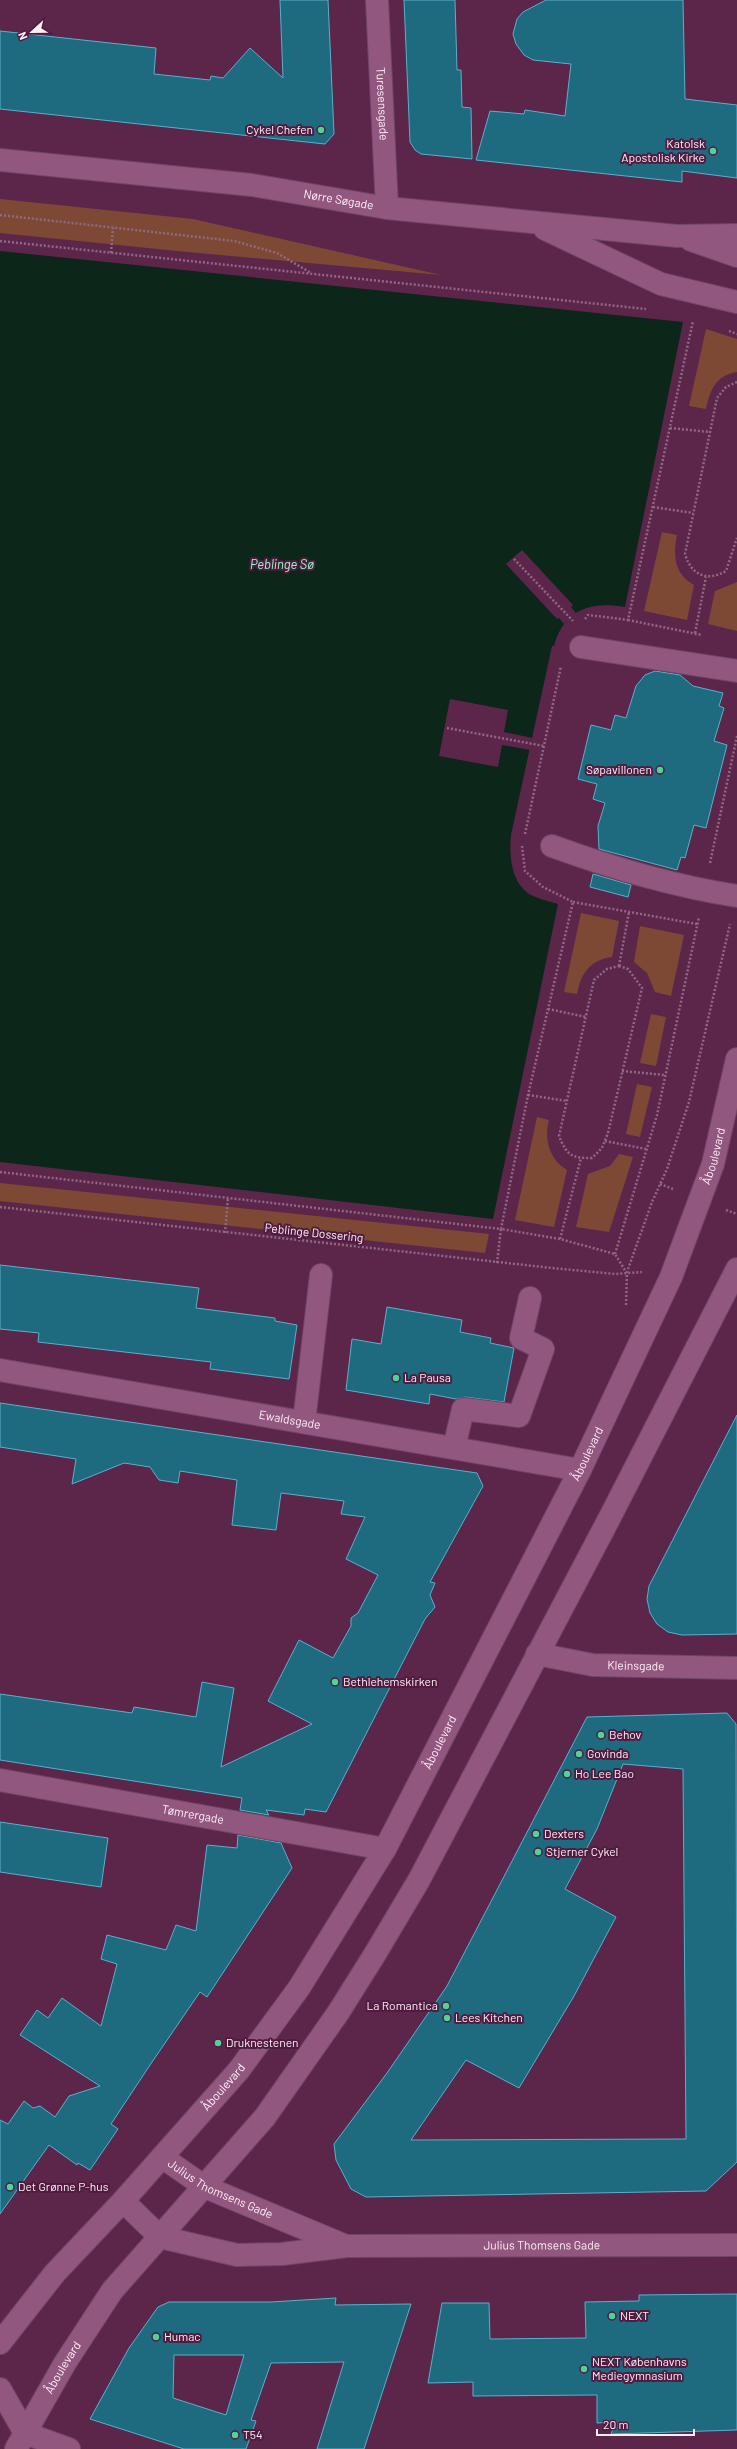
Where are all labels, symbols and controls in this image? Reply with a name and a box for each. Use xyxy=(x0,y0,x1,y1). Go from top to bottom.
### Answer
north arrow xyxy=(12,12,52,52)
text: N xyxy=(15,30,30,42)
street label: Turesensgade xyxy=(374,67,392,141)
place label: Cykel Chefen xyxy=(246,122,313,136)
marker: Cykel Chefen xyxy=(316,125,326,135)
place label: Katolsk Apostolisk Kirke xyxy=(621,136,705,164)
marker: Katolsk Apostolisk Kirke xyxy=(708,146,718,156)
street label: Nørre Søgade xyxy=(303,186,375,212)
water label: Peblinge Sø xyxy=(250,556,314,572)
place label: Søpavillonen xyxy=(586,762,652,776)
marker: Søpavillonen xyxy=(655,765,665,775)
street label: Åboulevard xyxy=(698,1126,727,1186)
street label: Peblinge Dossering xyxy=(264,1220,364,1244)
place label: La Pausa xyxy=(404,1370,451,1384)
marker: La Pausa xyxy=(391,1373,401,1383)
street label: Ewaldsgade xyxy=(258,1407,322,1431)
street label: Åboulevard xyxy=(568,1424,605,1483)
street label: Kleinsgade xyxy=(607,1657,665,1672)
place label: Bethlehemskirken xyxy=(343,1674,437,1688)
marker: Bethlehemskirken xyxy=(330,1677,340,1687)
street label: Åboulevard xyxy=(419,1713,459,1771)
place label: Behov xyxy=(609,1727,642,1741)
marker: Behov xyxy=(596,1730,606,1740)
place label: Govinda xyxy=(587,1746,628,1760)
marker: Govinda xyxy=(574,1749,584,1759)
place label: Ho Lee Bao xyxy=(575,1766,634,1780)
marker: Ho Lee Bao xyxy=(562,1769,572,1779)
street label: Tømrergade xyxy=(161,1801,225,1826)
place label: Dexters xyxy=(544,1826,584,1840)
marker: Dexters xyxy=(531,1829,541,1839)
place label: Stjerner Cykel xyxy=(546,1844,618,1858)
marker: Stjerner Cykel xyxy=(533,1847,543,1857)
place label: La Romantica xyxy=(366,1998,438,2012)
marker: La Romantica xyxy=(441,2001,451,2011)
place label: Lees Kitchen xyxy=(455,2010,523,2024)
marker: Lees Kitchen xyxy=(442,2013,452,2023)
place label: Druknestenen xyxy=(226,2035,299,2049)
marker: Druknestenen xyxy=(213,2038,223,2048)
street label: Åboulevard xyxy=(198,2060,247,2113)
street label: Julius Thomsens Gade xyxy=(166,2155,275,2221)
place label: Det Grønne P-hus xyxy=(18,2179,109,2193)
marker: Det Grønne P-hus xyxy=(5,2182,15,2192)
street label: Julius Thomsens Gade xyxy=(483,2237,600,2252)
place label: NEXT xyxy=(620,2308,649,2322)
marker: NEXT xyxy=(607,2311,617,2321)
place label: Humac xyxy=(164,2329,201,2343)
marker: Humac xyxy=(151,2332,161,2342)
street label: Åboulevard xyxy=(41,2338,83,2396)
place label: NEXT Københavns Mediegymnasium xyxy=(592,2354,687,2382)
marker: NEXT Københavns Mediegymnasium xyxy=(579,2364,589,2374)
scale bar xyxy=(597,2411,694,2437)
text: 20 m xyxy=(603,2417,629,2431)
place label: T54 xyxy=(243,2427,263,2441)
marker: T54 xyxy=(230,2430,240,2440)

